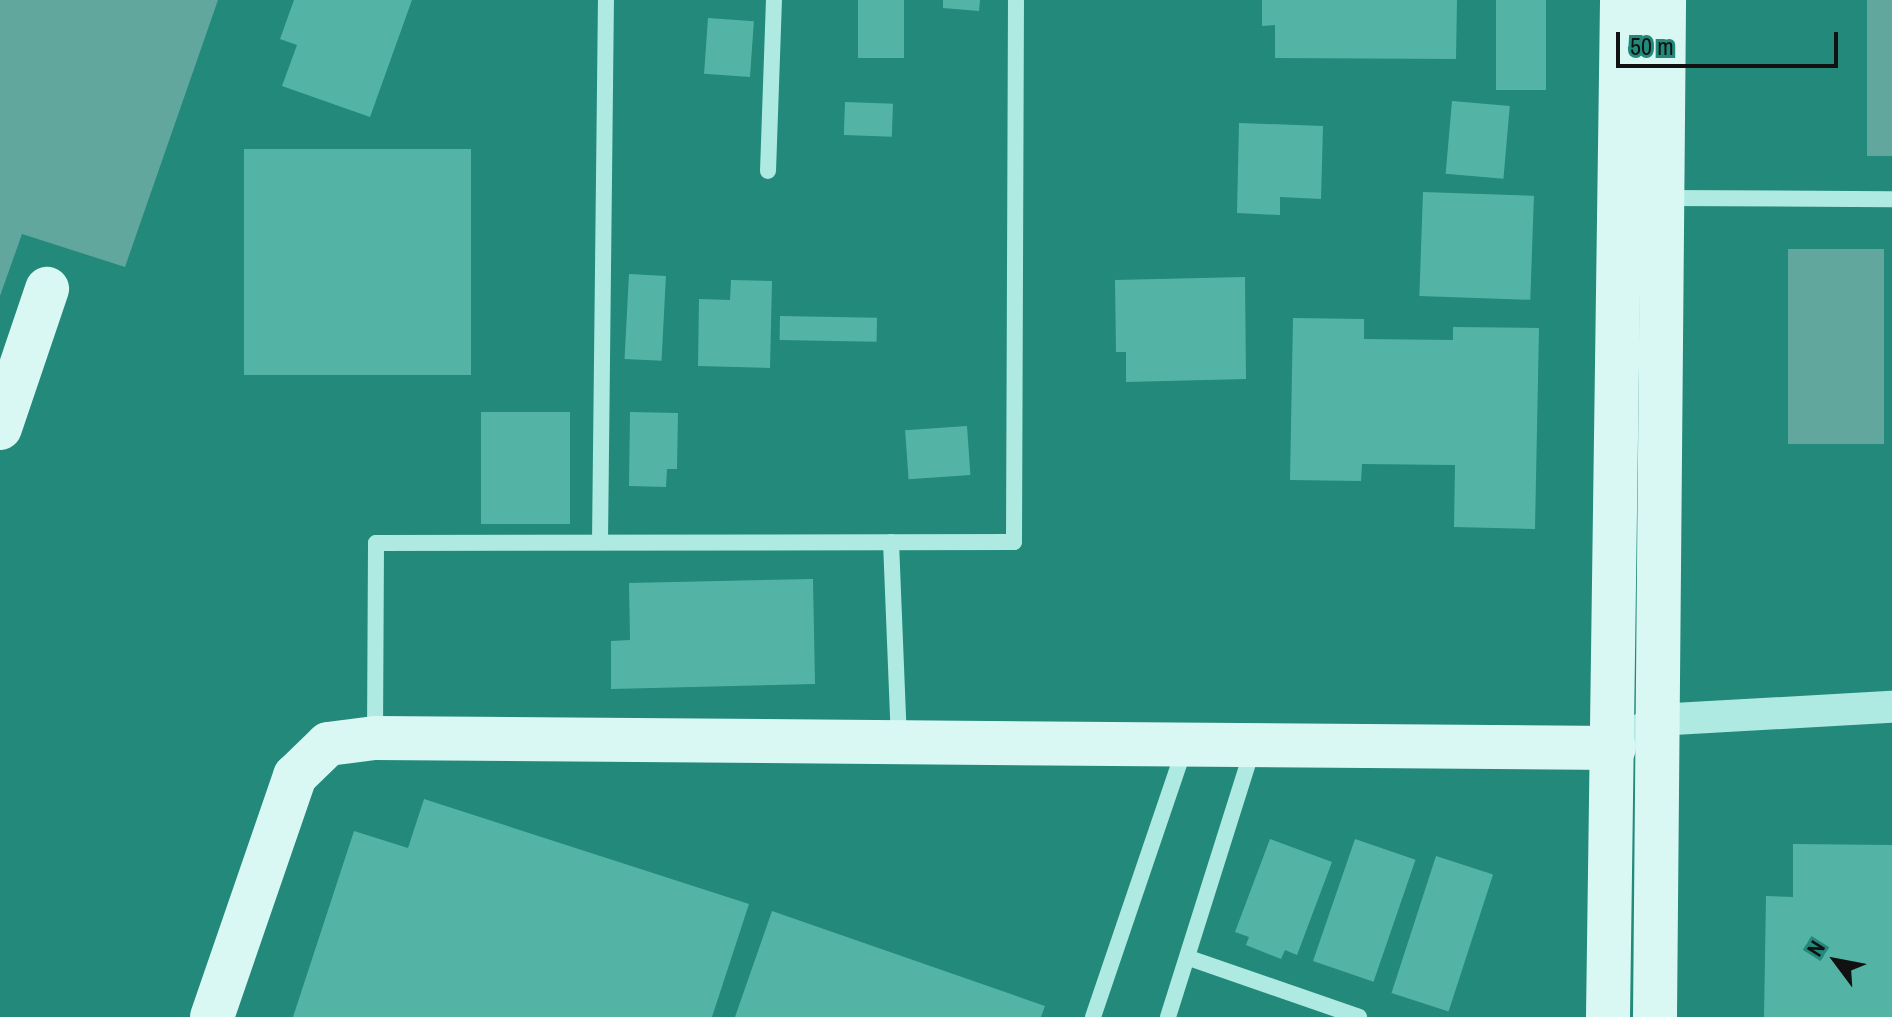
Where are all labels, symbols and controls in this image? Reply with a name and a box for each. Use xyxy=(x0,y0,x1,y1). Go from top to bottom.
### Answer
scale bar xyxy=(1620,16,1842,66)
text: 50 m xyxy=(1630,30,1674,62)
north arrow xyxy=(1796,921,1876,1001)
text: N xyxy=(1799,935,1832,962)

